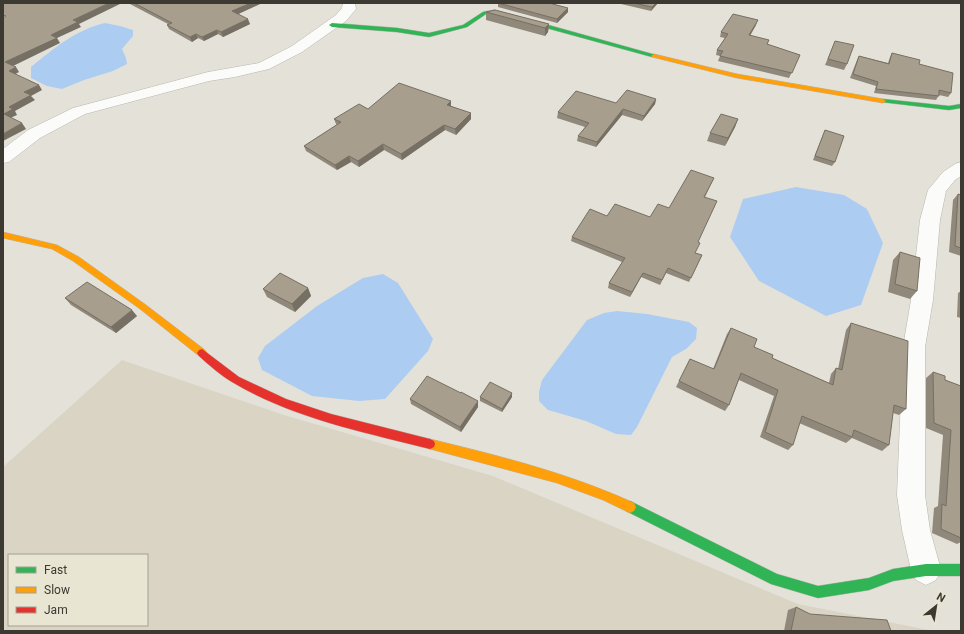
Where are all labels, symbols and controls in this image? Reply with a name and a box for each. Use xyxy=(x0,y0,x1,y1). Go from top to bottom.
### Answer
legend xyxy=(8,554,148,626)
text: Fast xyxy=(44,563,67,577)
text: Slow xyxy=(44,583,70,597)
north arrow xyxy=(916,586,956,626)
text: N xyxy=(934,590,948,605)
text: Jam xyxy=(44,603,68,617)

